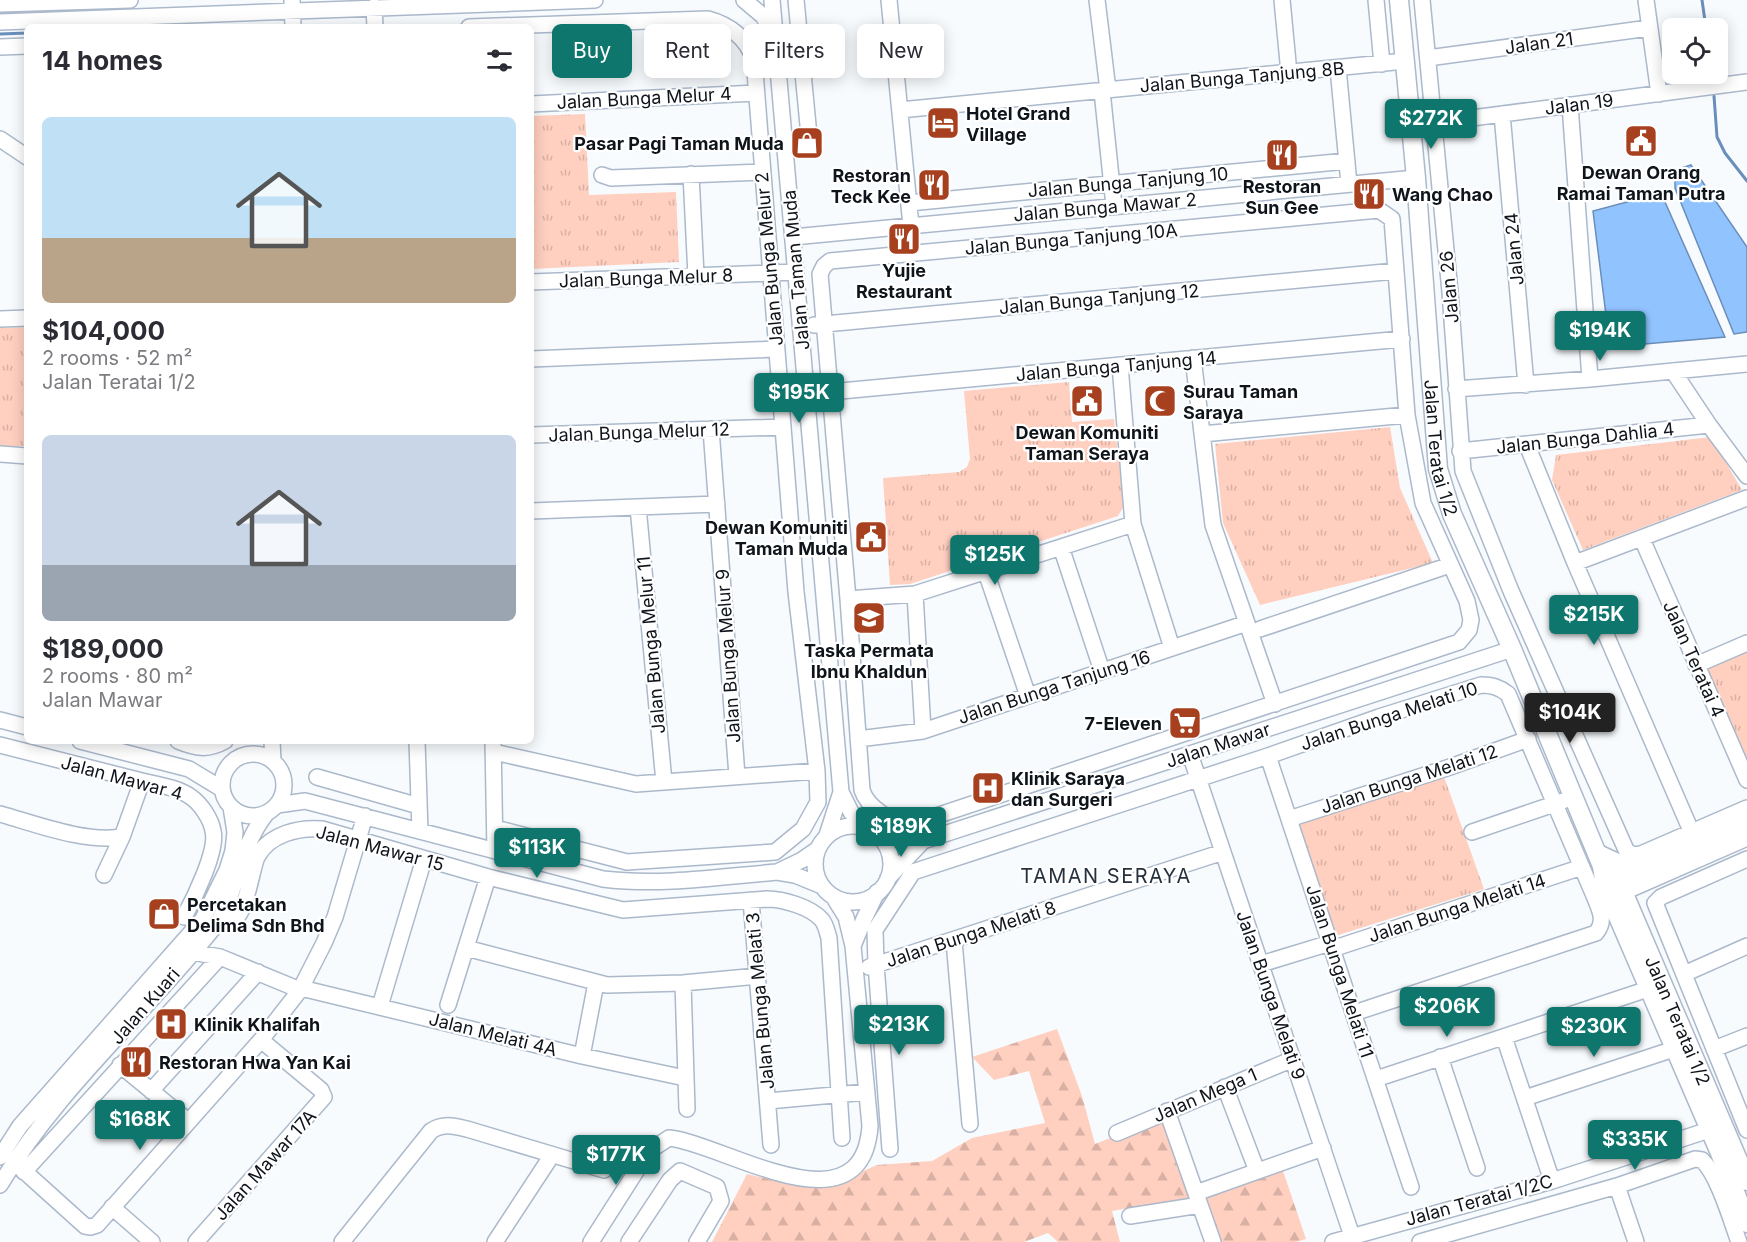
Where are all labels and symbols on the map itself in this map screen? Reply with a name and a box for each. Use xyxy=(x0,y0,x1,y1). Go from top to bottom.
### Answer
street label: Jalan 21 xyxy=(1503,28,1575,58)
street label: Jalan Bunga Tanjung 8B xyxy=(1139,58,1345,96)
street label: Jalan Bunga Melur 4 xyxy=(556,83,732,113)
street label: Jalan 19 xyxy=(1543,89,1615,119)
pin: $272K xyxy=(1389,99,1473,150)
place label: Hotel Grand Village xyxy=(966,103,1070,145)
hotel icon: Hotel Grand Village xyxy=(925,105,961,141)
public building icon: Dewan Orang Ramai Taman Putra xyxy=(1623,123,1659,159)
shop icon: Pasar Pagi Taman Muda xyxy=(789,125,825,161)
place label: Pasar Pagi Taman Muda xyxy=(574,133,784,154)
restaurant icon: Restoran Sun Gee xyxy=(1264,137,1300,173)
place label: Dewan Orang Ramai Taman Putra xyxy=(1557,162,1725,204)
street label: Jalan Bunga Tanjung 10 xyxy=(1027,163,1229,201)
place label: Restoran Teck Kee xyxy=(831,165,911,207)
restaurant icon: Restoran Teck Kee xyxy=(916,167,952,203)
street label: Jalan Bunga Melur 2 xyxy=(751,171,787,347)
place label: Restoran Sun Gee xyxy=(1243,176,1321,218)
restaurant icon: Wang Chao xyxy=(1351,176,1387,212)
place label: Wang Chao xyxy=(1392,184,1493,205)
street label: Jalan Taman Muda xyxy=(779,189,813,351)
street label: Jalan Bunga Mawar 2 xyxy=(1013,189,1197,225)
street label: Jalan 24 xyxy=(1500,212,1528,286)
street label: Jalan Bunga Tanjung 10A xyxy=(964,219,1178,259)
restaurant icon: Yujie Restaurant xyxy=(886,221,922,257)
street label: Jalan 26 xyxy=(1435,250,1463,324)
place label: Yujie Restaurant xyxy=(856,260,952,302)
street label: Jalan Bunga Melur 8 xyxy=(558,264,734,292)
street label: Jalan Bunga Tanjung 12 xyxy=(998,280,1200,318)
pin: $194K xyxy=(1558,311,1642,362)
street label: Jalan Bunga Tanjung 14 xyxy=(1015,347,1217,385)
pin: $195K xyxy=(757,373,841,424)
street label: Jalan Teratai 1/2 xyxy=(1421,379,1462,519)
place label: Surau Taman Saraya xyxy=(1183,381,1298,423)
public building icon: Dewan Komuniti Taman Seraya xyxy=(1069,383,1105,419)
mosque icon: Surau Taman Saraya xyxy=(1142,383,1178,419)
street label: Jalan Bunga Melur 12 xyxy=(548,418,730,446)
street label: Jalan Bunga Dahlia 4 xyxy=(1495,418,1675,458)
place label: Dewan Komuniti Taman Seraya xyxy=(1015,422,1159,464)
place label: Dewan Komuniti Taman Muda xyxy=(705,517,848,559)
public building icon: Dewan Komuniti Taman Muda xyxy=(853,519,889,555)
pin: $125K xyxy=(953,535,1037,586)
street label: Jalan Bunga Melur 11 xyxy=(633,555,669,735)
street label: Jalan Bunga Melur 9 xyxy=(711,568,745,744)
pin: $215K xyxy=(1552,595,1636,646)
street label: Jalan Teratai 4 xyxy=(1659,598,1729,720)
school or university icon: Taska Permata Ibnu Khaldun xyxy=(851,600,887,636)
place label: Taska Permata Ibnu Khaldun xyxy=(804,640,934,682)
street label: Jalan Bunga Tanjung 16 xyxy=(955,646,1153,728)
street label: Jalan Bunga Melati 10 xyxy=(1298,677,1480,755)
pin: $104K xyxy=(1528,693,1612,744)
supermarket icon: 7-Eleven xyxy=(1167,705,1203,741)
place label: 7-Eleven xyxy=(1085,713,1162,734)
street label: Jalan Mawar xyxy=(1163,718,1273,772)
street label: Jalan Bunga Melati 12 xyxy=(1318,740,1500,818)
street label: Jalan Mawar 4 xyxy=(59,752,185,804)
place label: Klinik Saraya dan Surgeri xyxy=(1011,768,1125,810)
hospital icon: Klinik Saraya dan Surgeri xyxy=(970,770,1006,806)
pin: $189K xyxy=(859,807,943,858)
street label: Jalan Mawar 15 xyxy=(314,821,446,875)
pin: $113K xyxy=(495,828,579,879)
district label: TAMAN SERAYA xyxy=(1020,864,1192,888)
street label: Jalan Bunga Melati 14 xyxy=(1366,869,1548,947)
street label: Jalan Bunga Melati 11 xyxy=(1302,882,1378,1060)
place label: Percetakan Delima Sdn Bhd xyxy=(187,894,325,936)
shop icon: Percetakan Delima Sdn Bhd xyxy=(146,896,182,932)
street label: Jalan Bunga Melati 8 xyxy=(883,897,1059,971)
street label: Jalan Bunga Melati 9 xyxy=(1232,908,1310,1082)
street label: Jalan Bunga Melati 3 xyxy=(742,912,778,1090)
street label: Jalan Teratai 1/2 xyxy=(1641,953,1715,1088)
street label: Jalan Kuari xyxy=(106,964,184,1048)
pin: $206K xyxy=(1405,987,1489,1038)
pin: $213K xyxy=(857,1005,941,1056)
hospital icon: Klinik Khalifah xyxy=(153,1006,189,1042)
pin: $230K xyxy=(1552,1007,1636,1058)
street label: Jalan Melati 4A xyxy=(427,1008,559,1060)
place label: Klinik Khalifah xyxy=(194,1014,320,1035)
restaurant icon: Restoran Hwa Yan Kai xyxy=(118,1044,154,1080)
place label: Restoran Hwa Yan Kai xyxy=(159,1052,351,1073)
street label: Jalan Mega 1 xyxy=(1150,1064,1260,1126)
pin: $168K xyxy=(98,1100,182,1151)
street label: Jalan Mawar 17A xyxy=(210,1105,320,1225)
pin: $335K xyxy=(1593,1120,1677,1171)
pin: $177K xyxy=(574,1135,658,1186)
street label: Jalan Teratai 1/2C xyxy=(1403,1170,1555,1230)

